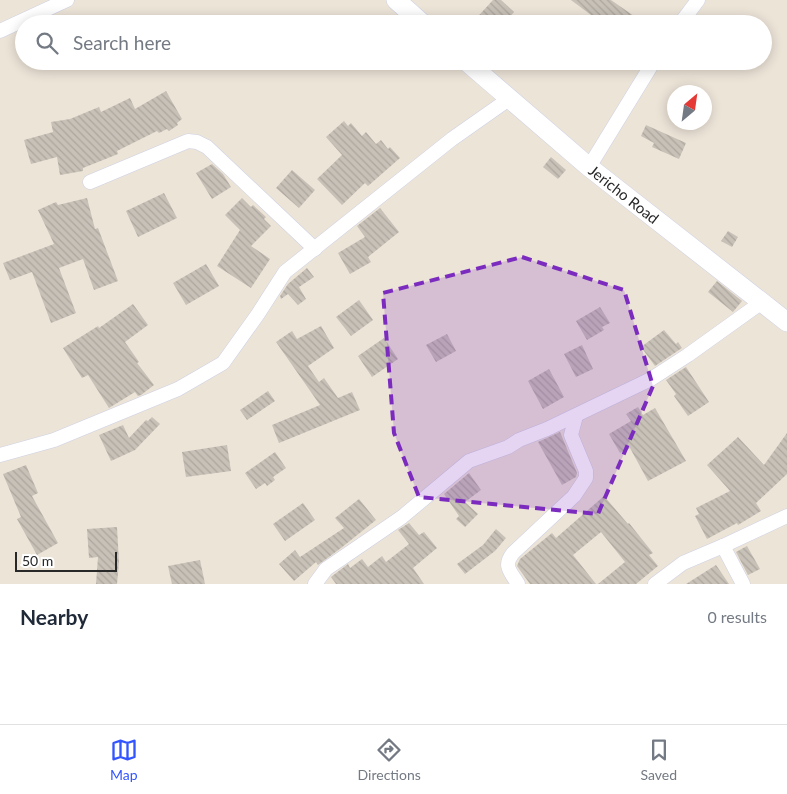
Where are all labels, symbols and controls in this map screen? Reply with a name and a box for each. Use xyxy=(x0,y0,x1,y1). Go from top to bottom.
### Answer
search box xyxy=(15,15,772,70)
icon: search xyxy=(33,29,61,57)
text: Search here xyxy=(73,31,171,54)
north arrow xyxy=(667,85,712,130)
street label: Jericho Road xyxy=(585,161,663,227)
scale bar xyxy=(15,549,118,572)
text: 50 m xyxy=(22,552,53,569)
text: Nearby xyxy=(20,604,88,629)
text: 0 results xyxy=(707,607,767,626)
tab: Map xyxy=(110,736,138,783)
tab: Directions xyxy=(358,736,421,783)
tab: Saved xyxy=(641,736,677,783)

